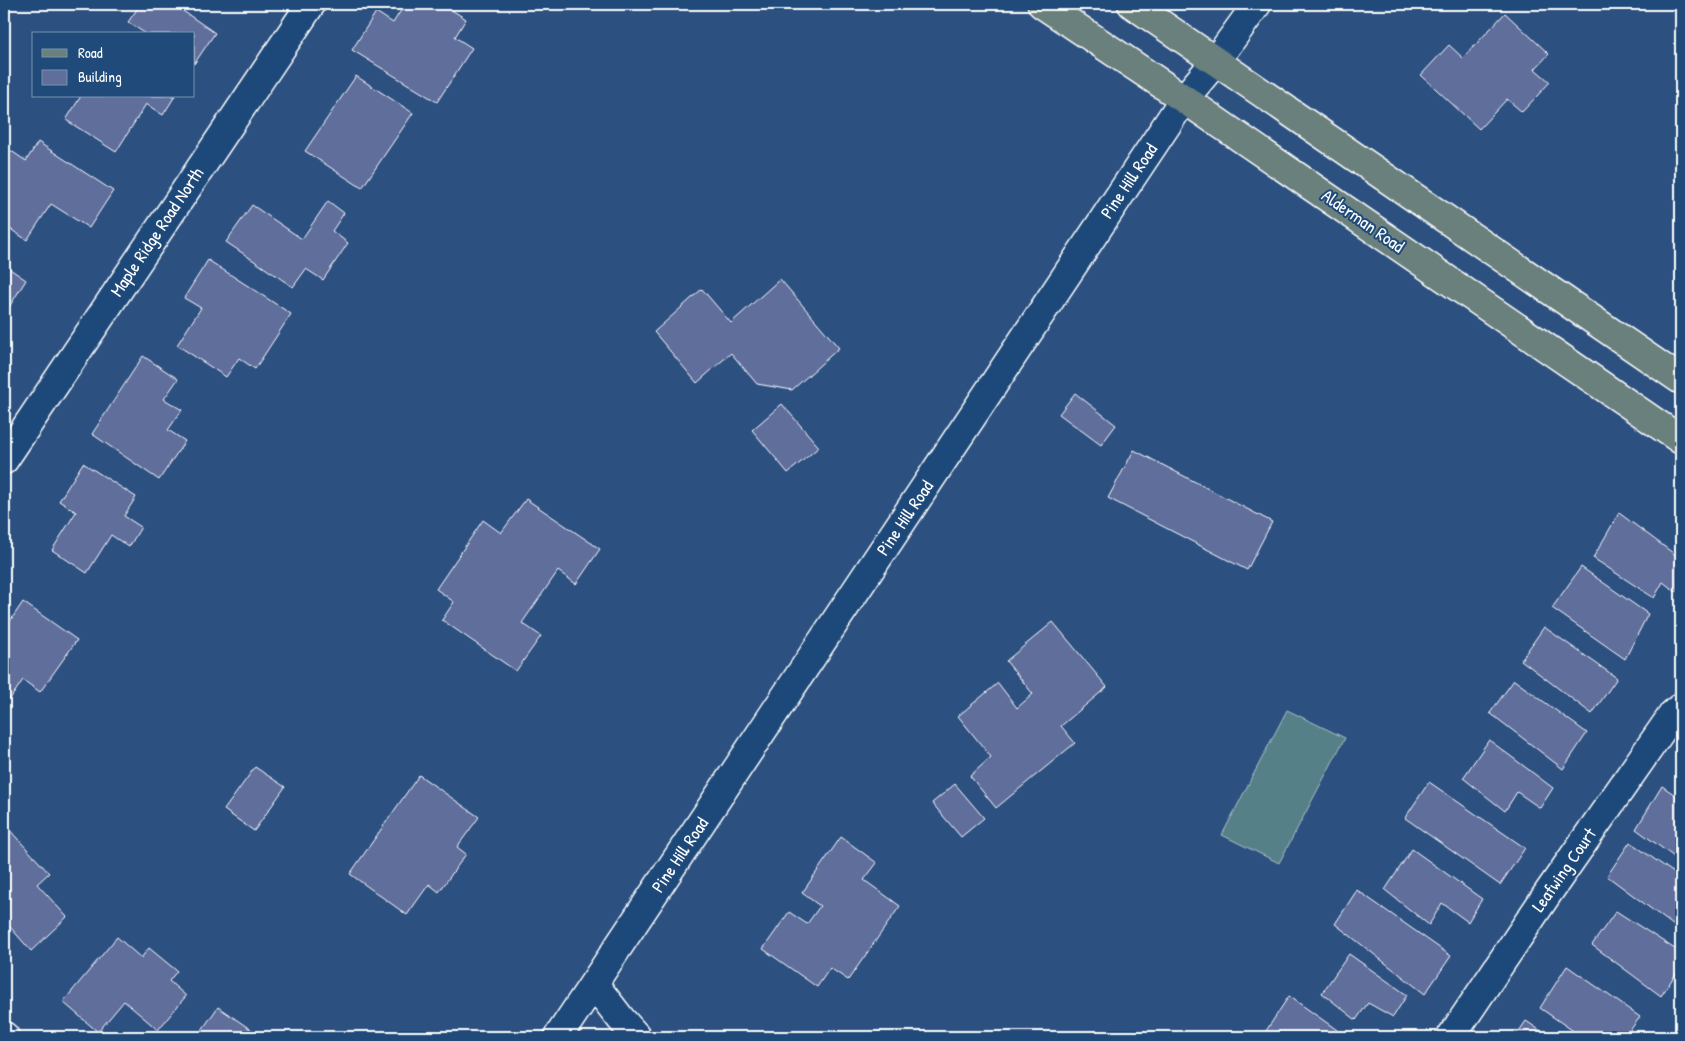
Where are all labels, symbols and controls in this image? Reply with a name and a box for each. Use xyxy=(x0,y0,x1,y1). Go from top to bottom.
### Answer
legend xyxy=(32,32,195,98)
text: Road xyxy=(78,42,103,63)
text: Building xyxy=(78,66,122,87)
street label: Pine Hill Road xyxy=(1094,138,1163,223)
street label: Maple Ridge Road North xyxy=(104,162,209,301)
street label: Alderman Road xyxy=(1317,183,1410,258)
street label: Pine Hill Road xyxy=(870,475,939,560)
street label: Pine Hill Road xyxy=(645,812,714,897)
street label: Leafwing Court xyxy=(1525,822,1602,917)

